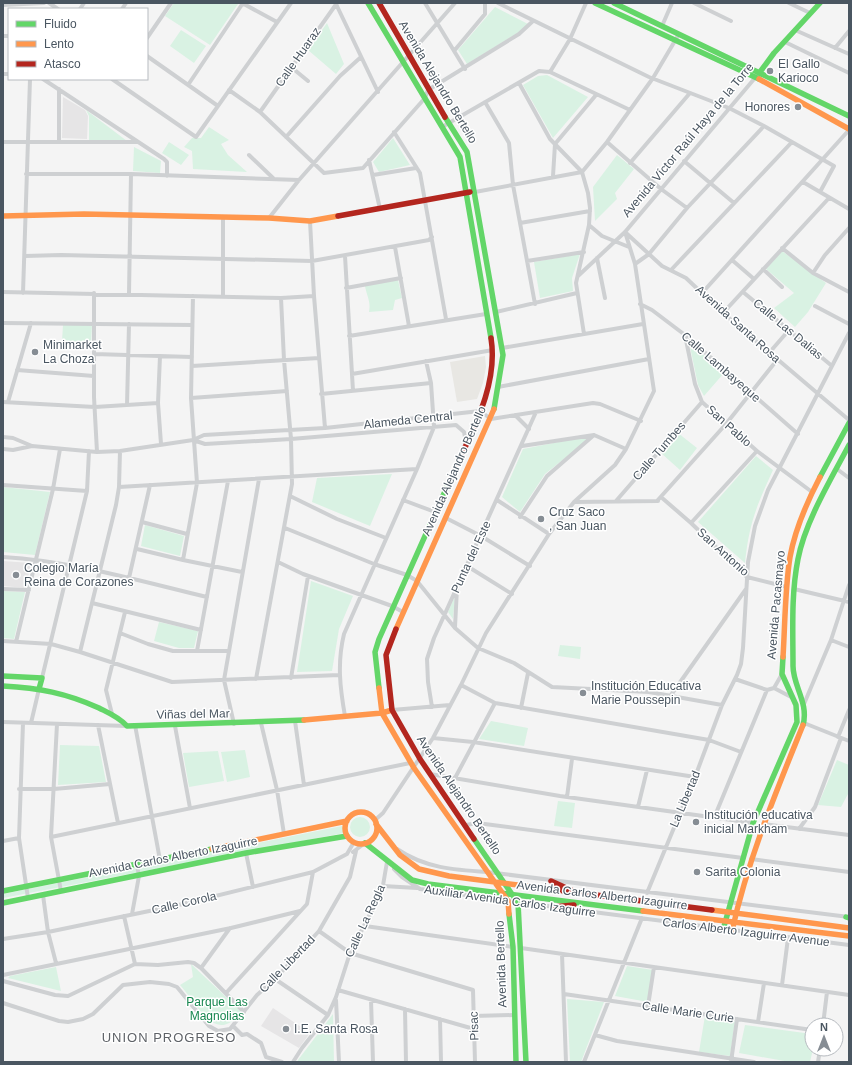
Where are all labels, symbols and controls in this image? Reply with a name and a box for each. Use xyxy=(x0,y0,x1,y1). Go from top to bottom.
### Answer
legend xyxy=(8,8,148,80)
text: Fluido xyxy=(44,17,77,31)
street label: Avenida Alejandro Bertello xyxy=(396,18,480,146)
street label: Calle Huaraz xyxy=(272,25,324,89)
text: Lento xyxy=(44,37,74,51)
text: Atasco xyxy=(44,57,81,71)
place label: El Gallo Karioco xyxy=(778,57,820,85)
street label: Avenida Víctor Raúl Haya de la Torre xyxy=(619,60,757,220)
marker: El Gallo Karioco xyxy=(765,66,775,76)
place label: Honores xyxy=(745,100,790,114)
marker: Honores xyxy=(793,102,803,112)
street label: Avenida Santa Rosa xyxy=(693,282,783,366)
street label: Calle Las Dalias xyxy=(750,296,826,362)
street label: Calle Lambayeque xyxy=(679,329,764,405)
place label: Minimarket La Choza xyxy=(43,338,102,366)
marker: Minimarket La Choza xyxy=(30,347,40,357)
street label: San Pablo xyxy=(704,402,754,450)
street label: Avenida Alejandro Bertello xyxy=(419,404,489,538)
street label: Alameda Central xyxy=(363,408,453,432)
street label: Calle Tumbes xyxy=(630,419,688,483)
place label: Cruz Saco , San Juan xyxy=(549,505,606,533)
marker: Cruz Saco , San Juan xyxy=(536,514,546,524)
street label: Punta del Este xyxy=(448,518,494,595)
street label: San Antonio xyxy=(694,525,752,579)
street label: Avenida Pacasmayo xyxy=(764,550,788,660)
place label: Colegio María Reina de Corazones xyxy=(24,561,133,589)
marker: Colegio María Reina de Corazones xyxy=(11,570,21,580)
place label: Institución Educativa Marie Poussepin xyxy=(591,679,701,707)
marker: Institución Educativa Marie Poussepin xyxy=(578,688,588,698)
street label: Viñas del Mar xyxy=(156,706,230,722)
street label: Avenida Alejandro Bertello xyxy=(414,733,504,857)
street label: La Libertad xyxy=(667,769,703,829)
place label: Institución educativa inicial Markham xyxy=(704,808,813,836)
marker: Institución educativa inicial Markham xyxy=(691,817,701,827)
street label: Avenida Carlos Alberto Izaguirre xyxy=(87,834,259,880)
place label: Sarita Colonia xyxy=(705,865,781,879)
marker: Sarita Colonia xyxy=(692,867,702,877)
street label: Avenida Carlos Alberto Izaguirre xyxy=(516,878,688,912)
street label: Calle La Regla xyxy=(342,882,388,960)
street label: Auxiliar Avenida Carlos Izaguirre xyxy=(423,882,597,920)
street label: Calle Corola xyxy=(150,889,218,917)
street label: Carlos Alberto Izaguirre Avenue xyxy=(662,915,831,949)
street label: Avenida Bertello xyxy=(492,920,510,1008)
street label: Calle Libertad xyxy=(256,933,318,995)
park label: Parque Las Magnolias xyxy=(186,995,248,1023)
street label: Calle Marie Curie xyxy=(641,999,735,1025)
street label: Pisac xyxy=(466,1011,482,1041)
north arrow xyxy=(804,1017,844,1057)
text: N xyxy=(820,1021,828,1033)
place label: I.E. Santa Rosa xyxy=(294,1022,378,1036)
marker: I.E. Santa Rosa xyxy=(281,1024,291,1034)
district label: UNION PROGRESO xyxy=(102,1030,236,1045)

